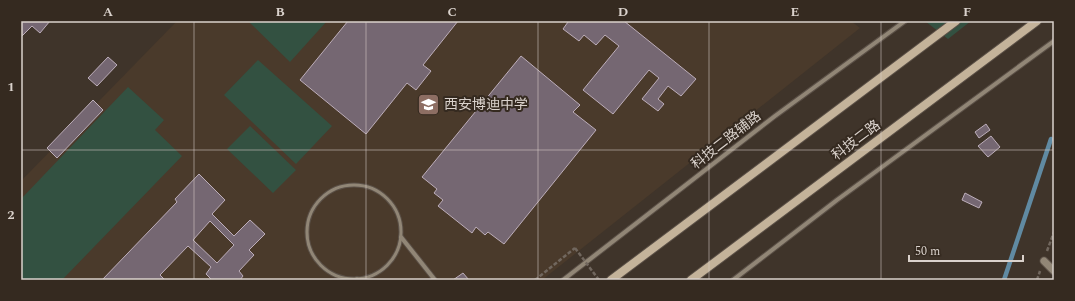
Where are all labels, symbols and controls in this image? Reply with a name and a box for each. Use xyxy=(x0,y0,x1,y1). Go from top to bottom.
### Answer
text: A xyxy=(103,2,113,22)
text: B xyxy=(275,2,285,22)
text: C xyxy=(447,2,457,22)
text: D xyxy=(618,2,628,22)
text: E xyxy=(791,2,800,22)
text: F xyxy=(963,2,971,22)
text: 1 xyxy=(7,77,15,97)
school or university icon: 西安博迪中学 xyxy=(416,91,442,117)
place label: 西安博迪中学 xyxy=(444,94,528,115)
street label: 科技二路辅路 xyxy=(686,106,766,174)
street label: 科技二路 xyxy=(827,115,885,165)
text: 2 xyxy=(7,205,15,225)
scale bar xyxy=(909,237,1023,263)
text: 50 m xyxy=(915,242,940,261)

